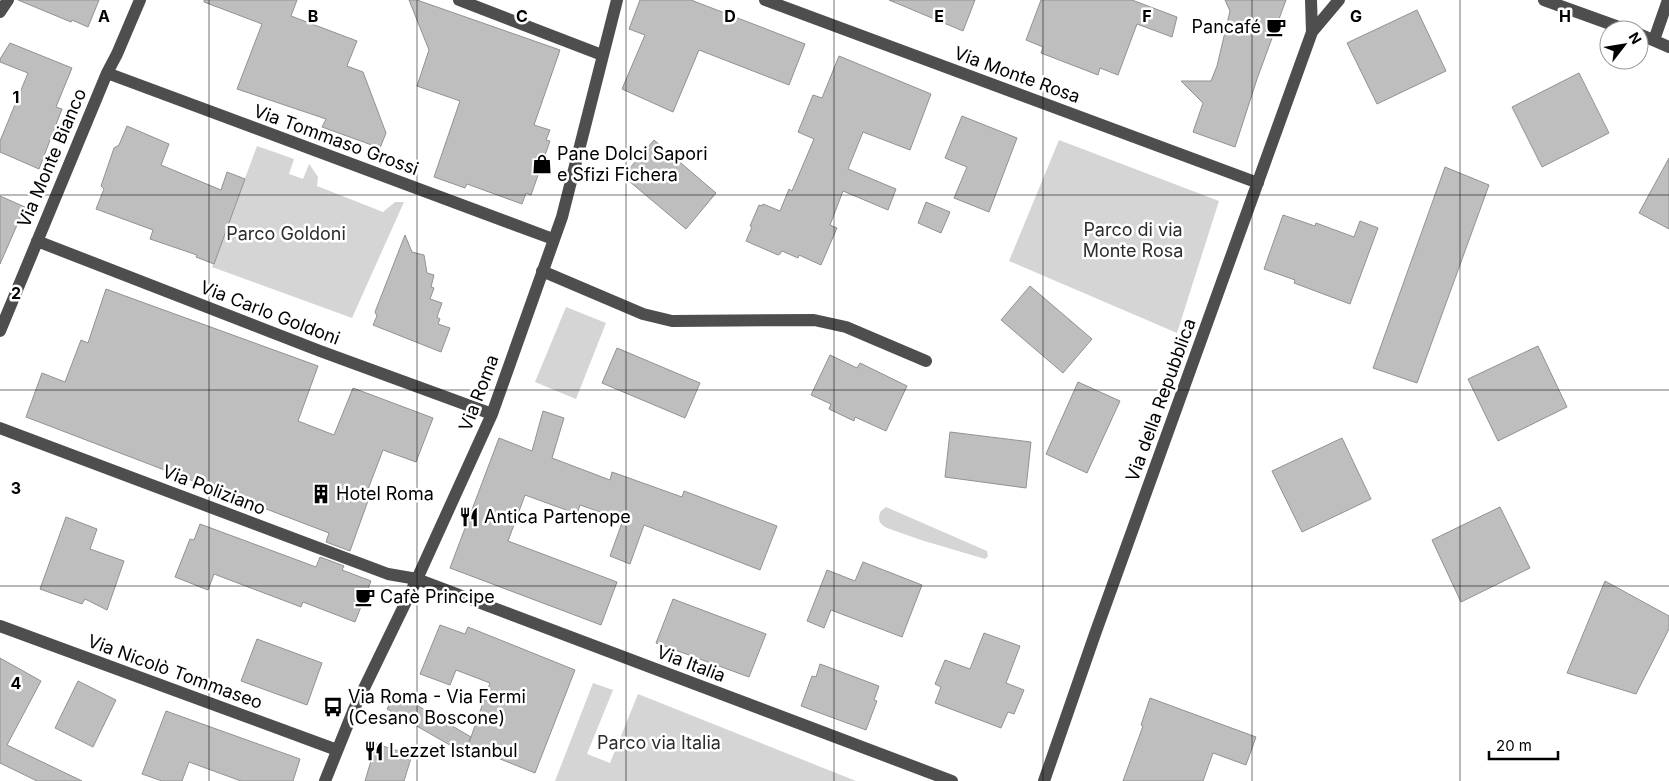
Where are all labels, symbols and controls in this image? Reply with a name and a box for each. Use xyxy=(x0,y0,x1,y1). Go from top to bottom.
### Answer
text: A xyxy=(98,6,110,26)
text: B xyxy=(308,6,318,26)
text: C xyxy=(516,6,528,26)
text: D xyxy=(724,6,736,26)
text: E xyxy=(934,6,944,26)
text: F xyxy=(1142,6,1152,26)
text: G xyxy=(1350,6,1362,26)
text: H xyxy=(1559,6,1571,26)
place label: Pancafé xyxy=(1192,16,1261,37)
cafe icon: Pancafé xyxy=(1265,16,1287,38)
north arrow xyxy=(1599,20,1649,70)
text: N xyxy=(1626,29,1646,47)
street label: Via Monte Rosa xyxy=(951,42,1083,107)
street label: Via Monte Bianco xyxy=(13,85,90,230)
text: 1 xyxy=(13,87,19,107)
street label: Via Tommaso Grossi xyxy=(251,100,422,179)
place label: Pane Dolci Sapori e Sfizi Fichera xyxy=(557,143,708,185)
shop icon: Pane Dolci Sapori e Sfizi Fichera xyxy=(531,153,553,175)
park label: Parco di via Monte Rosa xyxy=(1083,219,1183,261)
park label: Parco Goldoni xyxy=(226,223,346,244)
street label: Via Carlo Goldoni xyxy=(197,276,343,349)
text: 2 xyxy=(11,283,21,303)
street label: Via della Repubblica xyxy=(1121,315,1200,484)
street label: Via Roma xyxy=(454,352,503,434)
street label: Via Poliziano xyxy=(160,460,269,519)
text: 3 xyxy=(11,478,21,498)
building icon: Hotel Roma xyxy=(310,483,332,505)
place label: Hotel Roma xyxy=(336,483,434,504)
restaurant icon: Antica Partenope xyxy=(458,506,480,528)
place label: Antica Partenope xyxy=(484,506,631,527)
cafe icon: Cafè Principe xyxy=(354,586,376,608)
place label: Cafè Principe xyxy=(380,586,495,607)
street label: Via Nicolò Tommaseo xyxy=(85,630,266,713)
street label: Via Italia xyxy=(654,641,729,686)
text: 4 xyxy=(11,673,22,693)
place label: Via Roma - Via Fermi (Cesano Boscone) xyxy=(348,686,526,728)
bus stop icon: Via Roma - Via Fermi (Cesano Boscone) xyxy=(322,696,344,718)
scale bar xyxy=(1489,728,1558,760)
park label: Parco via Italia xyxy=(597,732,721,753)
text: 20 m xyxy=(1496,736,1532,755)
restaurant icon: Lezzet Istanbul xyxy=(363,740,385,762)
place label: Lezzet Istanbul xyxy=(389,740,518,761)

